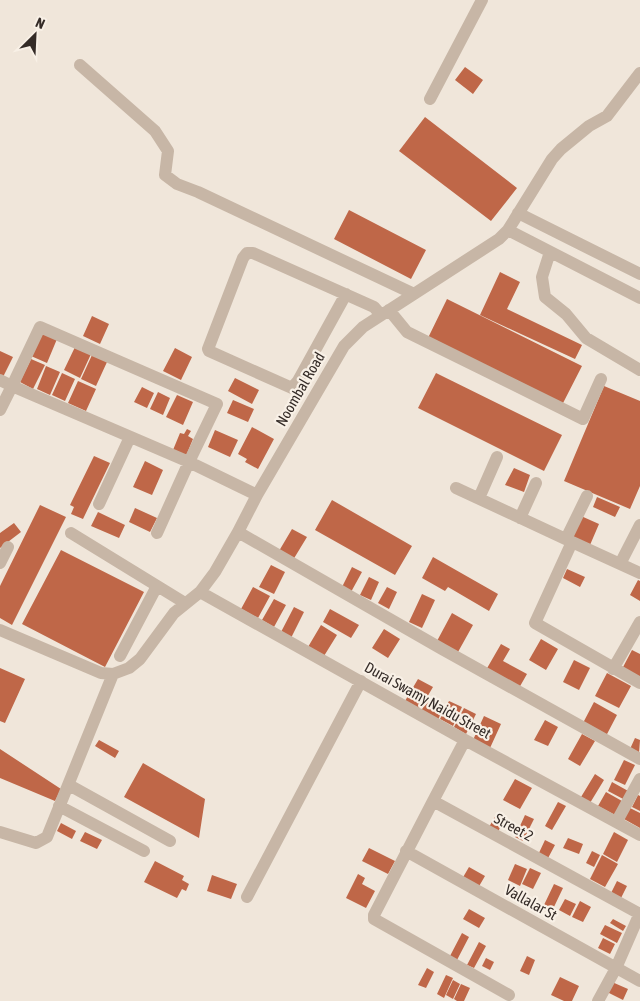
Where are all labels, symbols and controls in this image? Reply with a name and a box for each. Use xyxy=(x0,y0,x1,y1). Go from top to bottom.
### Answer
north arrow xyxy=(10,10,60,60)
text: N xyxy=(33,14,47,32)
street label: Noombal Road xyxy=(272,349,328,429)
street label: Durai Swamy Naidu Street xyxy=(362,658,494,742)
street label: Street 2 xyxy=(492,809,536,845)
street label: Vallalar St xyxy=(502,881,560,923)

